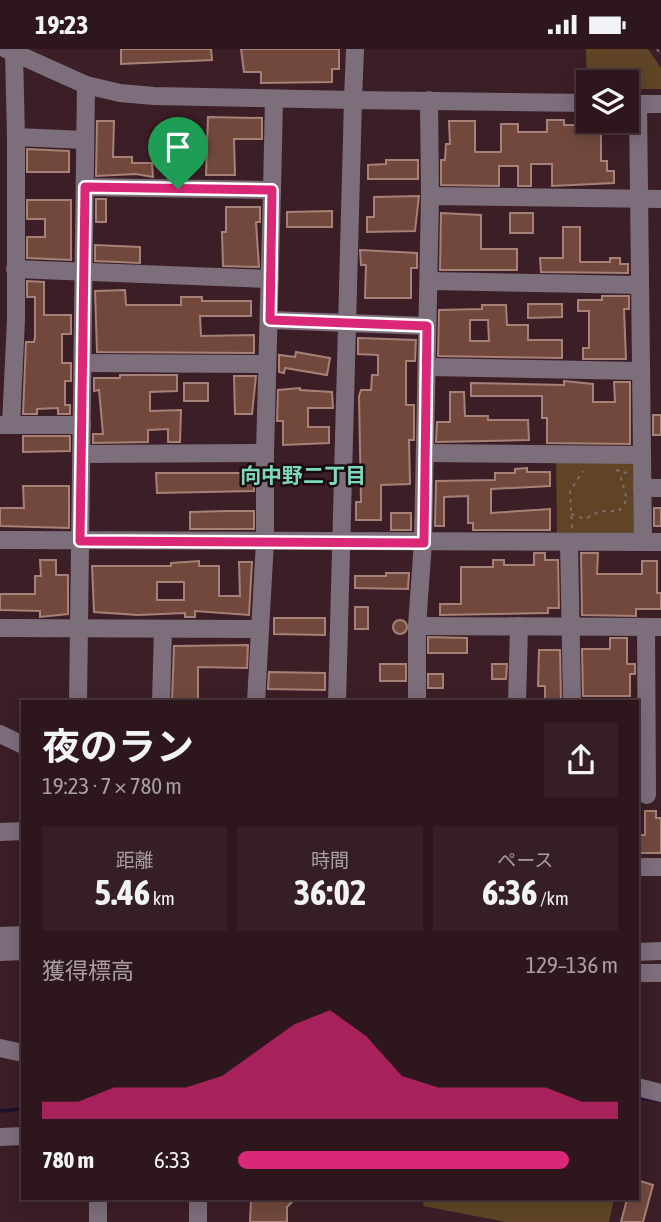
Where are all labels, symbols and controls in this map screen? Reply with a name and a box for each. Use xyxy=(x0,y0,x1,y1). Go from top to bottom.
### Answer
text: 19:23 xyxy=(35,10,89,40)
map controls xyxy=(576,70,639,133)
button: layers xyxy=(576,70,639,133)
pin xyxy=(148,117,208,189)
icon: arrive xyxy=(159,128,197,166)
district label: 向中野二丁目 xyxy=(240,463,366,487)
button: share xyxy=(544,723,618,797)
text: 夜のラン xyxy=(42,725,194,768)
text: 19:23 · 7 × 780 m xyxy=(42,773,182,799)
text: 距離 xyxy=(116,849,154,871)
text: 時間 xyxy=(311,849,349,871)
text: ペース xyxy=(497,849,553,871)
text: 5.46 xyxy=(95,872,150,912)
text: 36:02 xyxy=(294,872,366,912)
text: 6:36 xyxy=(482,872,538,912)
text: km xyxy=(150,887,175,909)
text: /km xyxy=(538,887,569,909)
text: 129–136 m xyxy=(525,952,618,978)
text: 獲得標高 xyxy=(42,958,134,984)
text: 780 m xyxy=(42,1147,94,1173)
text: 6:33 xyxy=(154,1147,191,1173)

